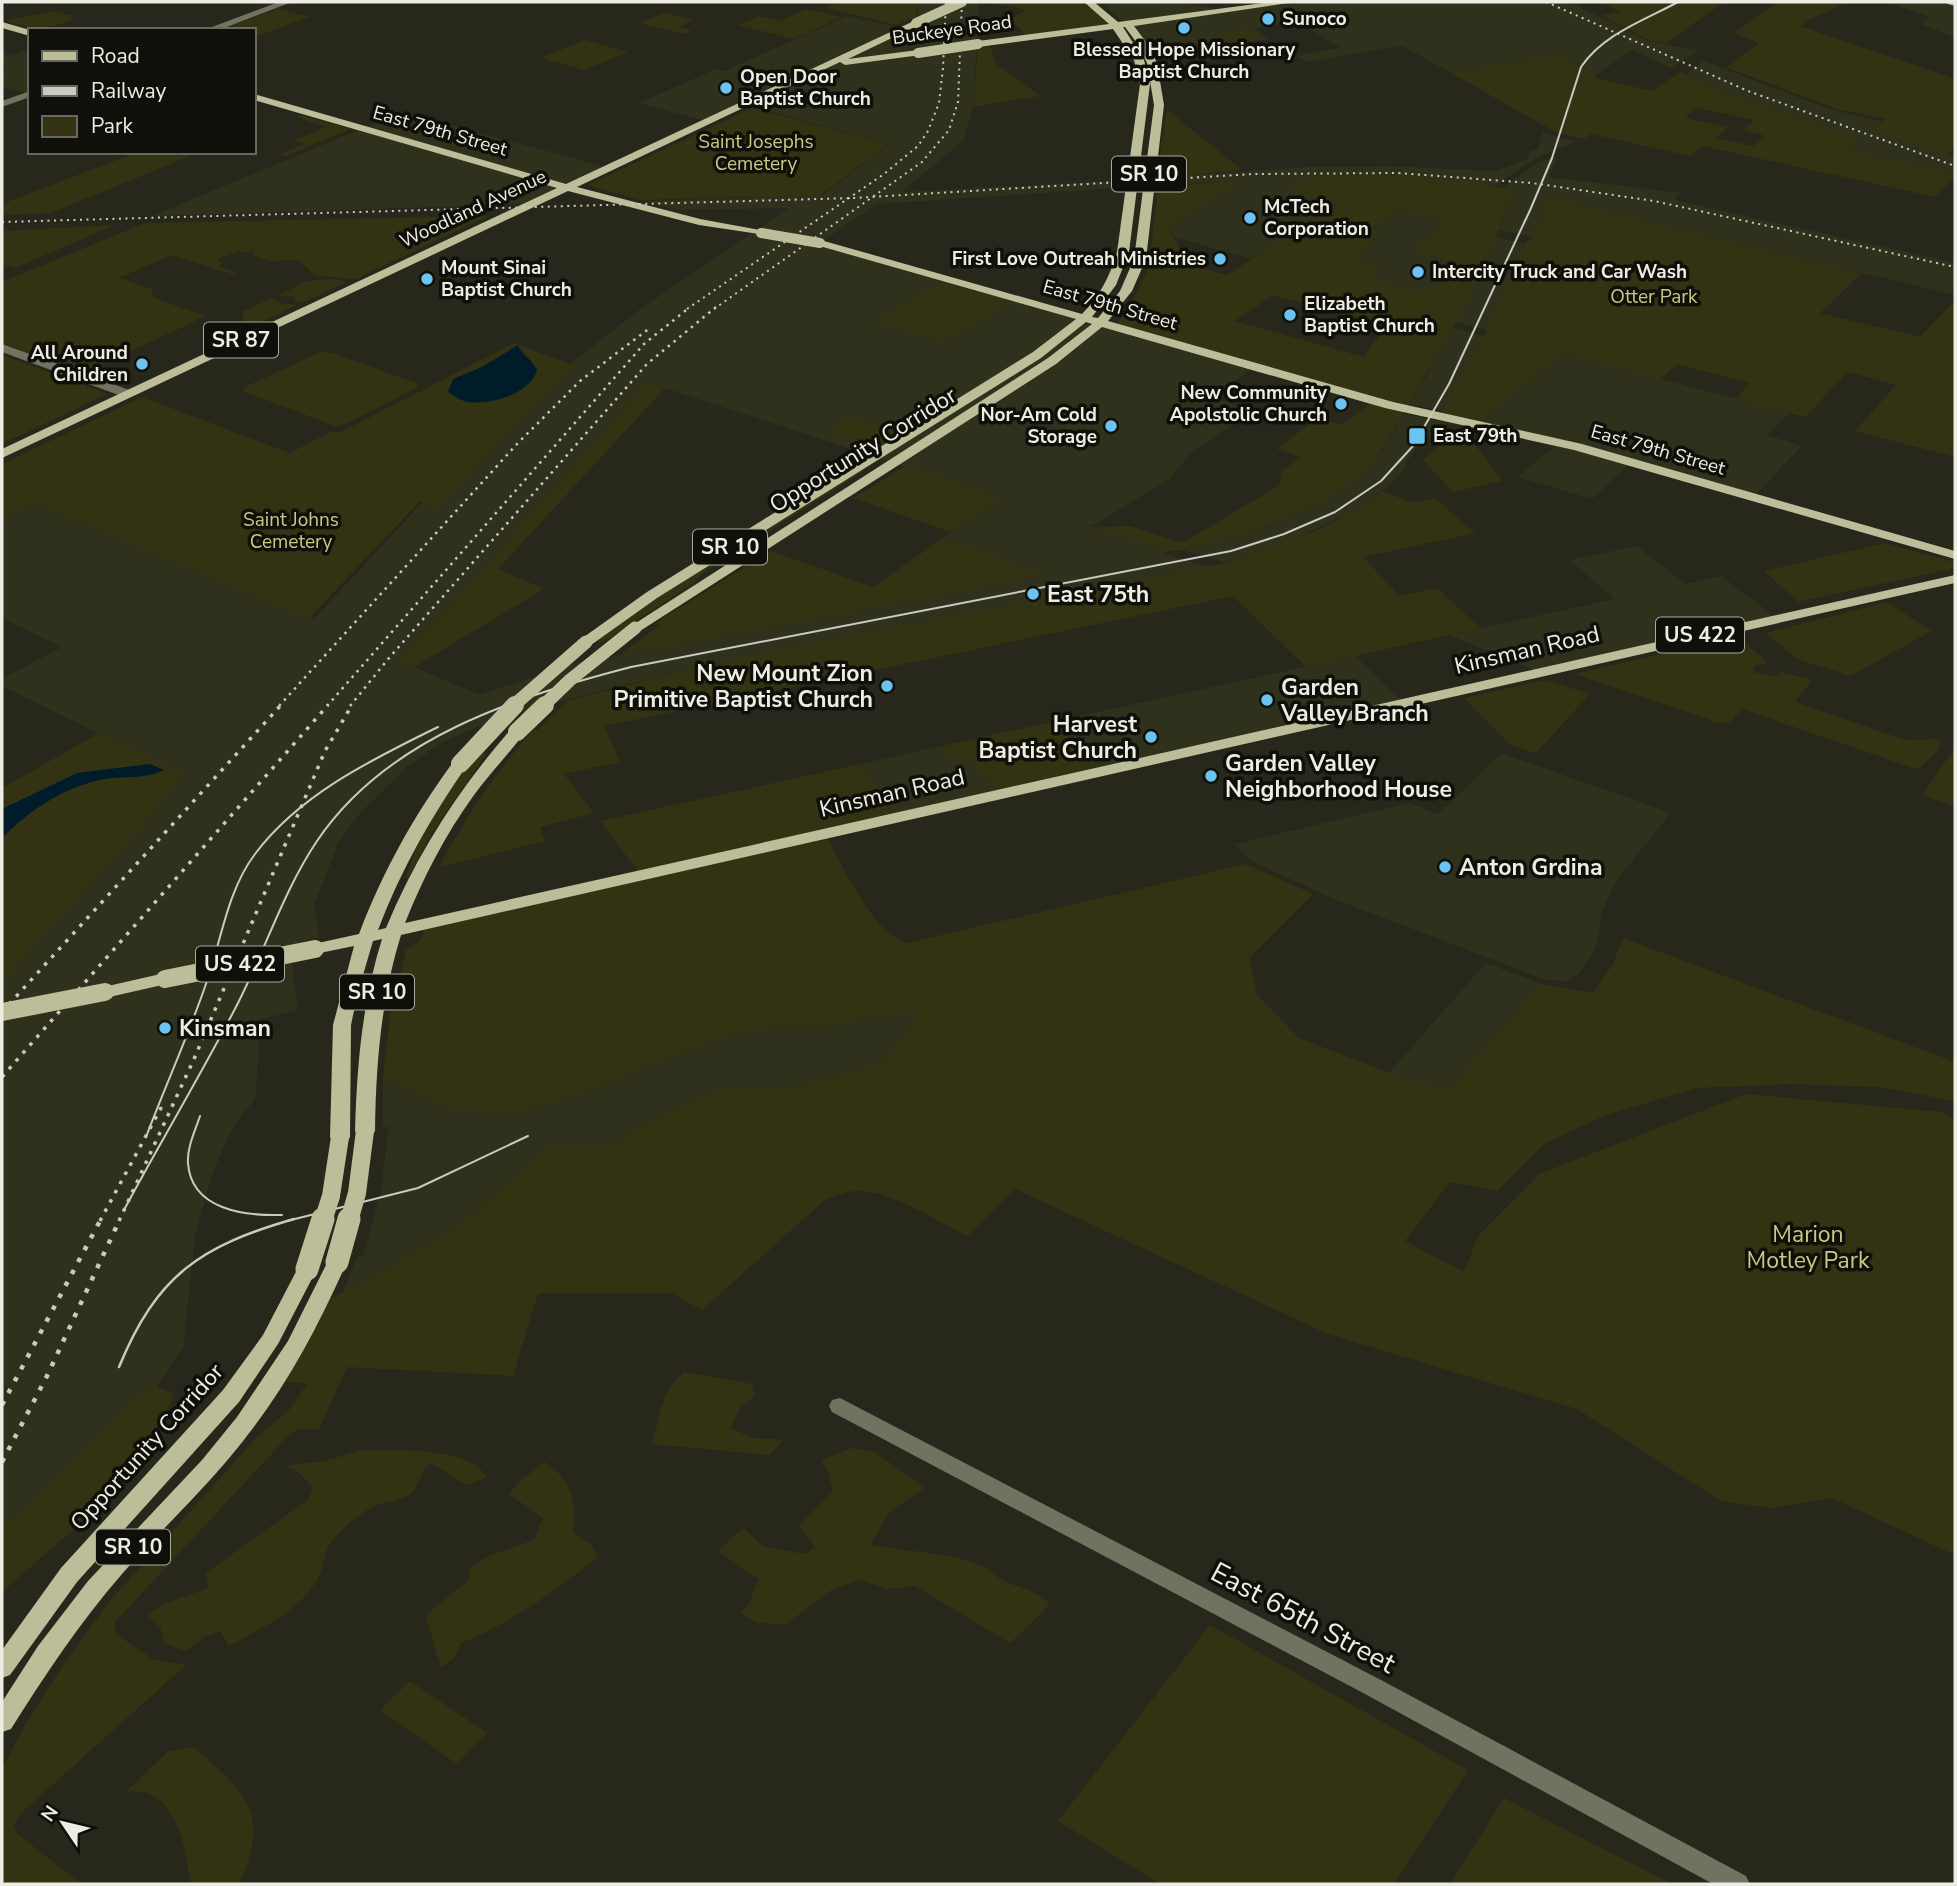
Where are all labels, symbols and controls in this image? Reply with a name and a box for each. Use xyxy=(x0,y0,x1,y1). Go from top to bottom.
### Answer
place label: Sunoco xyxy=(1282,6,1347,32)
street label: Buckeye Road xyxy=(891,9,1013,51)
marker: Sunoco xyxy=(1260,11,1276,27)
marker: Blessed Hope Missionary Baptist Church xyxy=(1176,20,1192,36)
legend xyxy=(28,28,256,154)
place label: Blessed Hope Missionary Baptist Church xyxy=(1073,37,1296,85)
text: Road xyxy=(91,42,140,70)
place label: Open Door Baptist Church xyxy=(740,64,871,112)
text: Railway xyxy=(91,77,166,105)
marker: Open Door Baptist Church xyxy=(718,80,734,96)
street label: East 79th Street xyxy=(370,99,511,163)
text: Park xyxy=(91,112,133,140)
park label: Saint Josephs Cemetery xyxy=(698,129,814,177)
road number: SR 10 xyxy=(1112,156,1186,192)
street label: Woodland Avenue xyxy=(395,164,551,254)
place label: McTech Corporation xyxy=(1264,194,1369,242)
marker: McTech Corporation xyxy=(1242,210,1258,226)
place label: First Love Outreah Ministries xyxy=(952,246,1206,272)
marker: First Love Outreah Ministries xyxy=(1212,251,1228,267)
place label: Mount Sinai Baptist Church xyxy=(441,255,572,303)
place label: Intercity Truck and Car Wash xyxy=(1432,259,1687,285)
marker: Intercity Truck and Car Wash xyxy=(1410,264,1426,280)
marker: Mount Sinai Baptist Church xyxy=(419,271,435,287)
street label: East 79th Street xyxy=(1040,273,1181,337)
park label: Otter Park xyxy=(1610,284,1698,310)
place label: Elizabeth Baptist Church xyxy=(1304,291,1435,339)
marker: Elizabeth Baptist Church xyxy=(1282,307,1298,323)
road number: SR 87 xyxy=(204,322,278,358)
place label: All Around Children xyxy=(31,340,128,388)
marker: All Around Children xyxy=(134,356,150,372)
street label: Opportunity Corridor xyxy=(764,379,963,520)
place label: New Community Apolstolic Church xyxy=(1170,380,1328,428)
marker: New Community Apolstolic Church xyxy=(1333,396,1349,412)
place label: Nor-Am Cold Storage xyxy=(980,402,1097,450)
marker: Nor-Am Cold Storage xyxy=(1103,418,1119,434)
street label: East 79th Street xyxy=(1588,418,1729,482)
place label: East 79th xyxy=(1433,423,1517,449)
marker: East 79th xyxy=(1407,426,1427,446)
park label: Saint Johns Cemetery xyxy=(243,507,339,555)
road number: SR 10 xyxy=(693,530,767,564)
place label: East 75th xyxy=(1047,579,1149,610)
marker: East 75th xyxy=(1025,586,1041,602)
street label: Kinsman Road xyxy=(1451,618,1603,682)
road number: US 422 xyxy=(1656,618,1744,652)
place label: New Mount Zion Primitive Baptist Church xyxy=(614,658,873,715)
place label: Garden Valley Branch xyxy=(1280,672,1429,729)
marker: New Mount Zion Primitive Baptist Church xyxy=(879,678,895,694)
marker: Garden Valley Branch xyxy=(1259,692,1275,708)
place label: Harvest Baptist Church xyxy=(979,709,1137,766)
marker: Harvest Baptist Church xyxy=(1143,729,1159,745)
place label: Garden Valley Neighborhood House xyxy=(1225,748,1452,805)
street label: Kinsman Road xyxy=(816,761,968,825)
marker: Garden Valley Neighborhood House xyxy=(1203,768,1219,784)
place label: Anton Grdina xyxy=(1459,852,1603,883)
marker: Anton Grdina xyxy=(1437,859,1453,875)
road number: US 422 xyxy=(196,946,284,982)
road number: SR 10 xyxy=(340,974,414,1010)
place label: Kinsman xyxy=(179,1013,271,1044)
marker: Kinsman xyxy=(157,1020,173,1036)
park label: Marion Motley Park xyxy=(1747,1219,1870,1276)
street label: Opportunity Corridor xyxy=(64,1356,231,1537)
road number: SR 10 xyxy=(96,1530,170,1564)
street label: East 65th Street xyxy=(1204,1553,1402,1683)
north arrow xyxy=(28,1788,98,1858)
text: N xyxy=(35,1801,65,1827)

